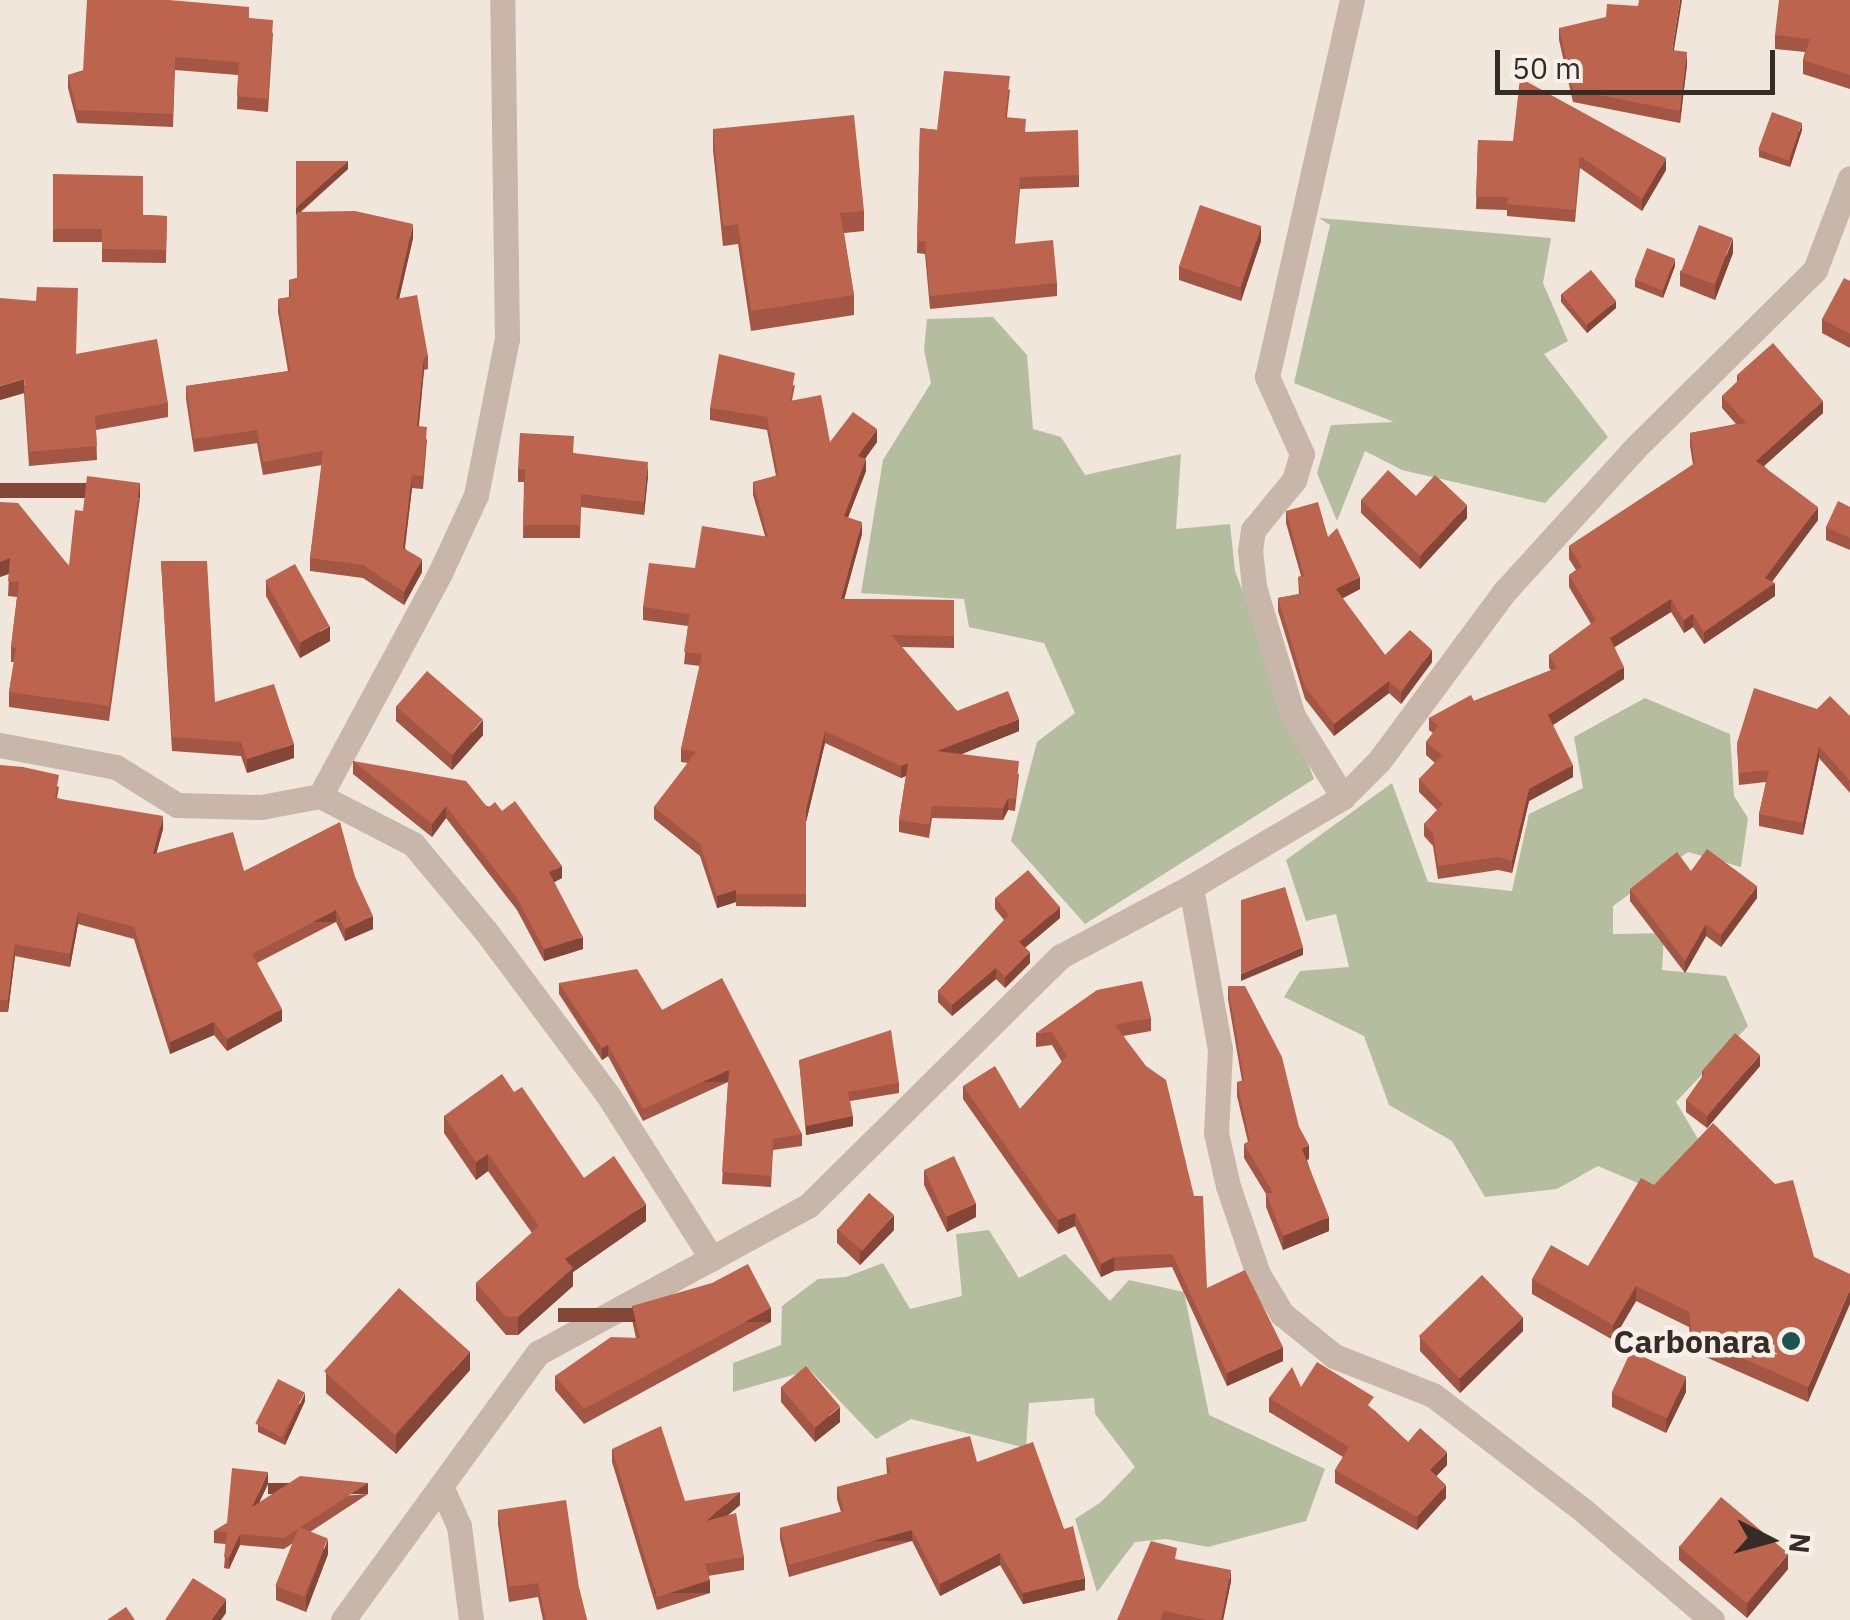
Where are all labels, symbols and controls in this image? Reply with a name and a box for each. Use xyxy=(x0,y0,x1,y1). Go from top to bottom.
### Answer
scale bar xyxy=(1500,30,1780,92)
text: 50 m xyxy=(1512,48,1581,87)
place label: Carbonara xyxy=(1614,1322,1771,1360)
marker: Carbonara xyxy=(1780,1330,1802,1352)
north arrow xyxy=(1720,1490,1820,1590)
text: N xyxy=(1781,1531,1820,1555)

